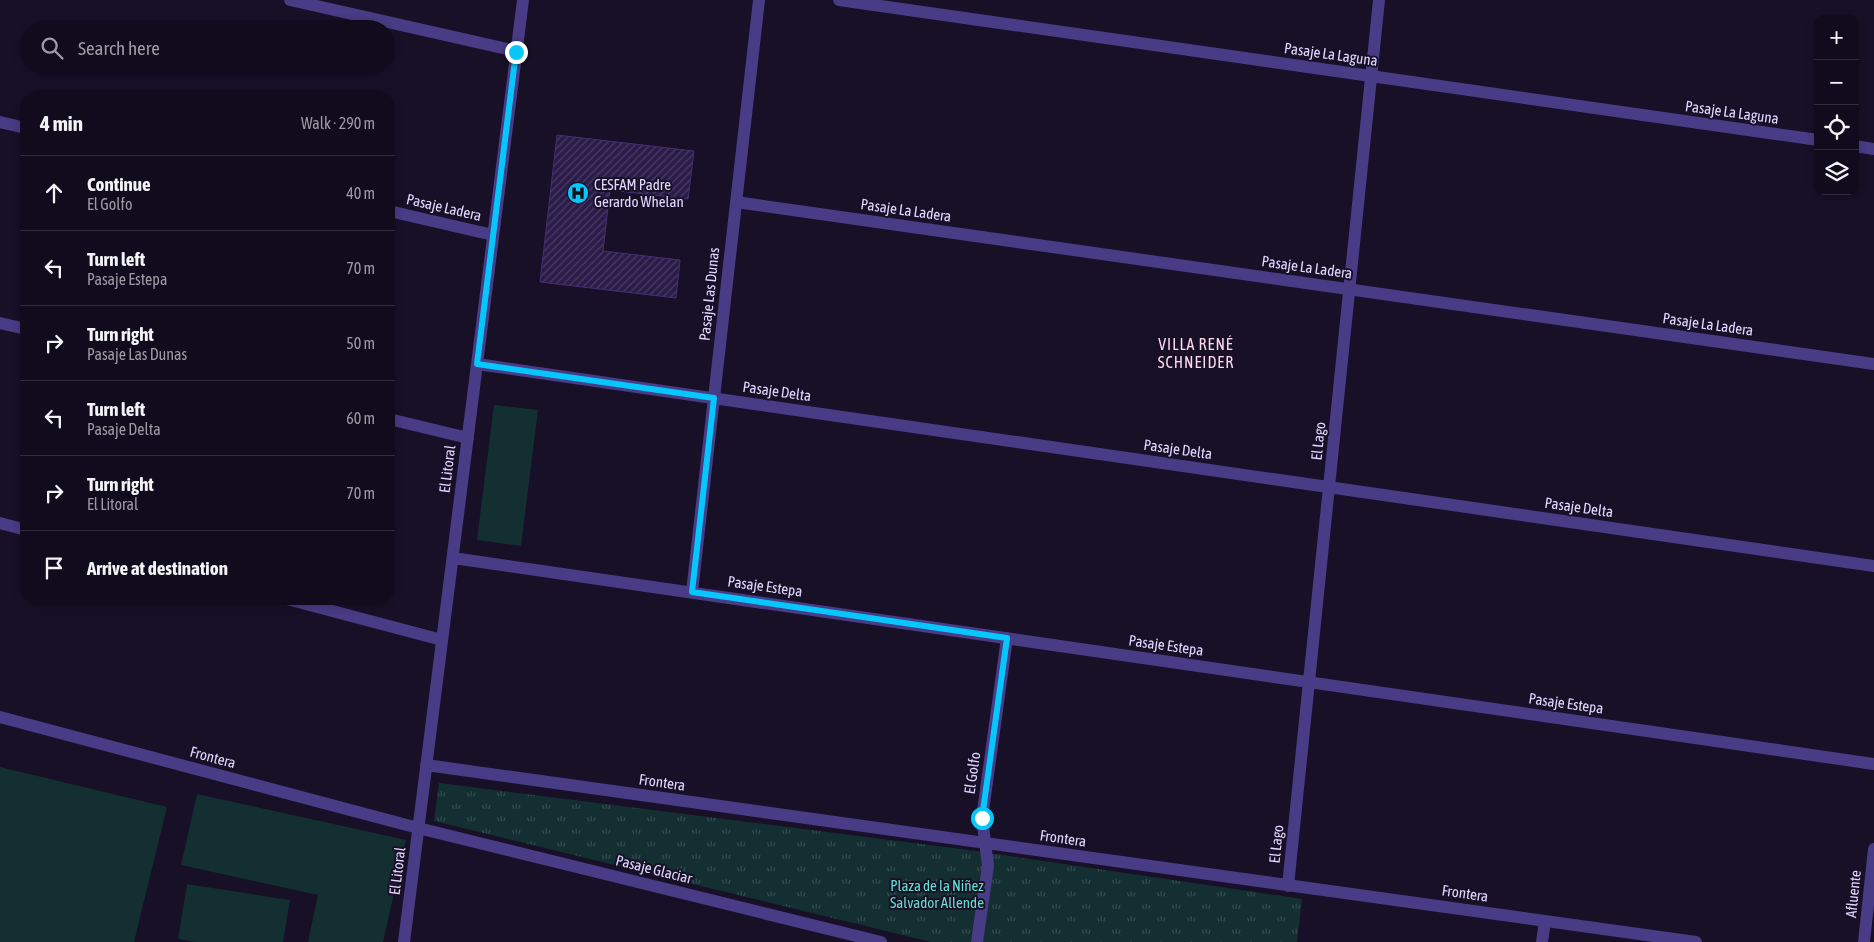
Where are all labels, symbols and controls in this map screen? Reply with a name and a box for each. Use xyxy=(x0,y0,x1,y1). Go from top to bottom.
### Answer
map controls xyxy=(1814,15,1859,195)
button: + xyxy=(1814,15,1859,60)
search box xyxy=(20,20,395,75)
icon: search xyxy=(38,34,66,62)
text: Search here xyxy=(78,37,160,59)
street label: Pasaje La Laguna xyxy=(1283,39,1379,69)
route end xyxy=(505,41,528,64)
button: − xyxy=(1814,60,1859,105)
street label: Pasaje La Laguna xyxy=(1684,97,1780,127)
button: locate xyxy=(1814,105,1859,150)
text: 4 min xyxy=(40,111,83,135)
text: Walk · 290 m xyxy=(301,114,375,132)
button: layers xyxy=(1814,150,1859,195)
text: Continue xyxy=(87,173,151,195)
place label: CESFAM Padre Gerardo Whelan xyxy=(594,176,684,210)
icon: ahead xyxy=(40,179,68,207)
hospital icon: CESFAM Padre Gerardo Whelan xyxy=(566,181,590,205)
text: 40 m xyxy=(346,184,375,202)
street label: Pasaje Ladera xyxy=(405,190,483,224)
text: El Golfo xyxy=(87,195,132,213)
street label: Pasaje La Ladera xyxy=(860,195,952,225)
street label: Pasaje Las Dunas xyxy=(696,246,722,342)
text: Turn left xyxy=(87,248,145,270)
street label: Pasaje La Ladera xyxy=(1261,252,1353,282)
icon: left xyxy=(40,254,68,282)
text: 70 m xyxy=(346,259,375,277)
text: Pasaje Estepa xyxy=(87,270,167,288)
street label: Pasaje La Ladera xyxy=(1662,309,1754,339)
text: Turn right xyxy=(87,323,154,345)
icon: right xyxy=(40,329,68,357)
text: 50 m xyxy=(346,334,375,352)
district label: VILLA RENÉ SCHNEIDER xyxy=(1158,335,1234,371)
text: Pasaje Las Dunas xyxy=(87,345,187,363)
street label: Pasaje Delta xyxy=(742,378,812,404)
text: Turn left xyxy=(87,398,145,420)
icon: left xyxy=(40,404,68,432)
text: 60 m xyxy=(346,409,375,427)
text: Pasaje Delta xyxy=(87,420,161,438)
street label: El Lago xyxy=(1308,421,1328,461)
street label: Pasaje Delta xyxy=(1143,436,1213,462)
street label: El Litoral xyxy=(436,444,458,494)
text: Turn right xyxy=(87,473,154,495)
icon: right xyxy=(40,479,68,507)
text: 70 m xyxy=(346,484,375,502)
street label: Pasaje Delta xyxy=(1544,494,1614,520)
text: El Litoral xyxy=(87,495,138,513)
icon: arrive xyxy=(40,554,68,582)
text: Arrive at destination xyxy=(87,557,228,579)
street label: Pasaje Estepa xyxy=(726,572,804,600)
street label: Pasaje Estepa xyxy=(1127,631,1205,659)
street label: Pasaje Estepa xyxy=(1527,689,1605,717)
street label: Frontera xyxy=(188,743,238,771)
street label: El Golfo xyxy=(961,751,983,795)
street label: Frontera xyxy=(638,770,686,794)
route start xyxy=(971,807,994,830)
street label: El Lago xyxy=(1266,824,1286,864)
street label: Frontera xyxy=(1039,826,1087,850)
street label: El Litoral xyxy=(386,846,408,896)
street label: Pasaje Glaciar xyxy=(614,851,694,887)
street label: Afluente xyxy=(1842,869,1864,919)
park label: Plaza de la Niñez Salvador Allende xyxy=(890,877,984,911)
street label: Frontera xyxy=(1441,881,1489,905)

